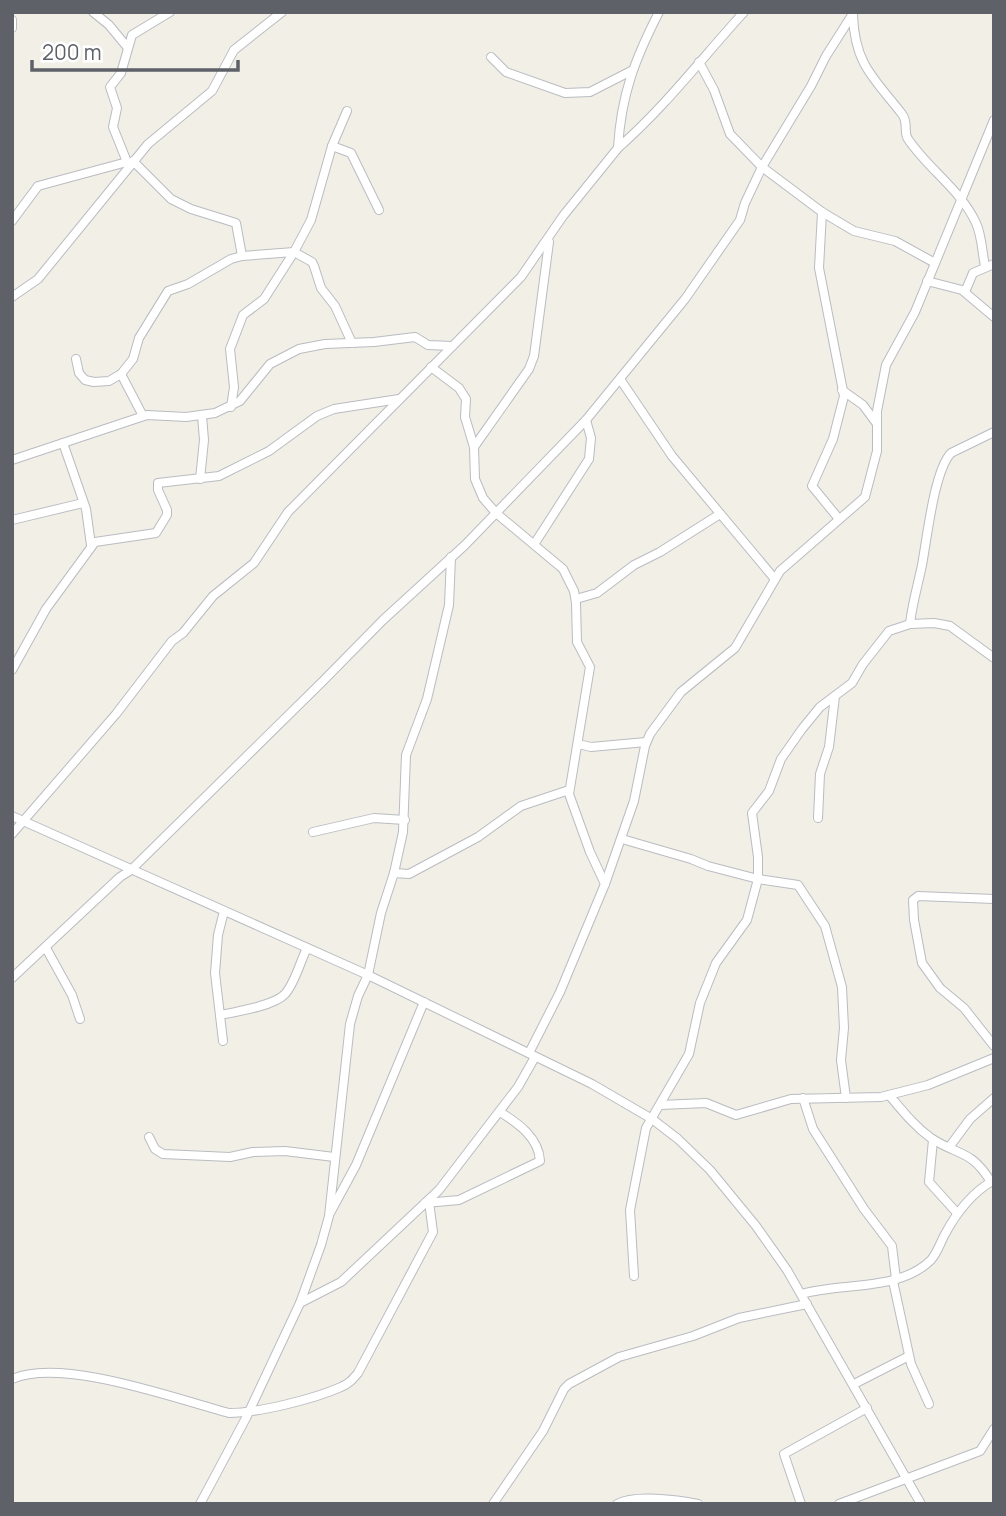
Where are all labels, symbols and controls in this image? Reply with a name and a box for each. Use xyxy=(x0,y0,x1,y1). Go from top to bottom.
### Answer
scale bar xyxy=(32,28,238,72)
text: 200 m xyxy=(42,38,102,66)

